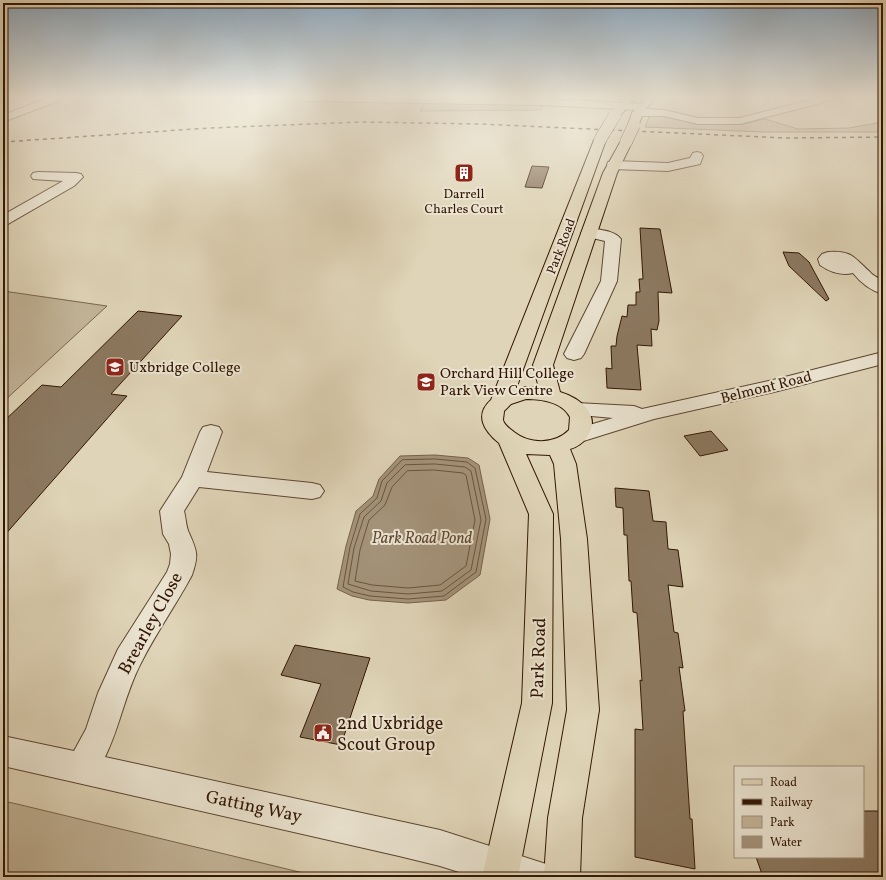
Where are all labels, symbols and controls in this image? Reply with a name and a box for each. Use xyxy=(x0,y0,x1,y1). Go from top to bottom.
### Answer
building icon: Darrell Charles Court xyxy=(453,162,475,184)
place label: Darrell Charles Court xyxy=(424,186,504,219)
street label: Park Road xyxy=(543,216,581,277)
school or university icon: Uxbridge College xyxy=(104,356,126,378)
place label: Uxbridge College xyxy=(129,358,241,379)
place label: Orchard Hill College Park View Centre xyxy=(440,364,574,402)
street label: Belmont Road xyxy=(719,367,814,410)
school or university icon: Orchard Hill College Park View Centre xyxy=(415,371,437,393)
water label: Park Road Pond xyxy=(372,528,473,550)
street label: Brearley Close xyxy=(113,568,190,679)
street label: Park Road xyxy=(526,617,553,699)
place label: 2nd Uxbridge Scout Group xyxy=(337,712,443,758)
public building icon: 2nd Uxbridge Scout Group xyxy=(312,722,334,744)
legend xyxy=(734,766,864,858)
text: Road xyxy=(770,775,797,791)
street label: Gatting Way xyxy=(203,785,304,830)
text: Railway xyxy=(770,795,813,811)
text: Park xyxy=(770,815,795,831)
text: Water xyxy=(770,835,802,851)

